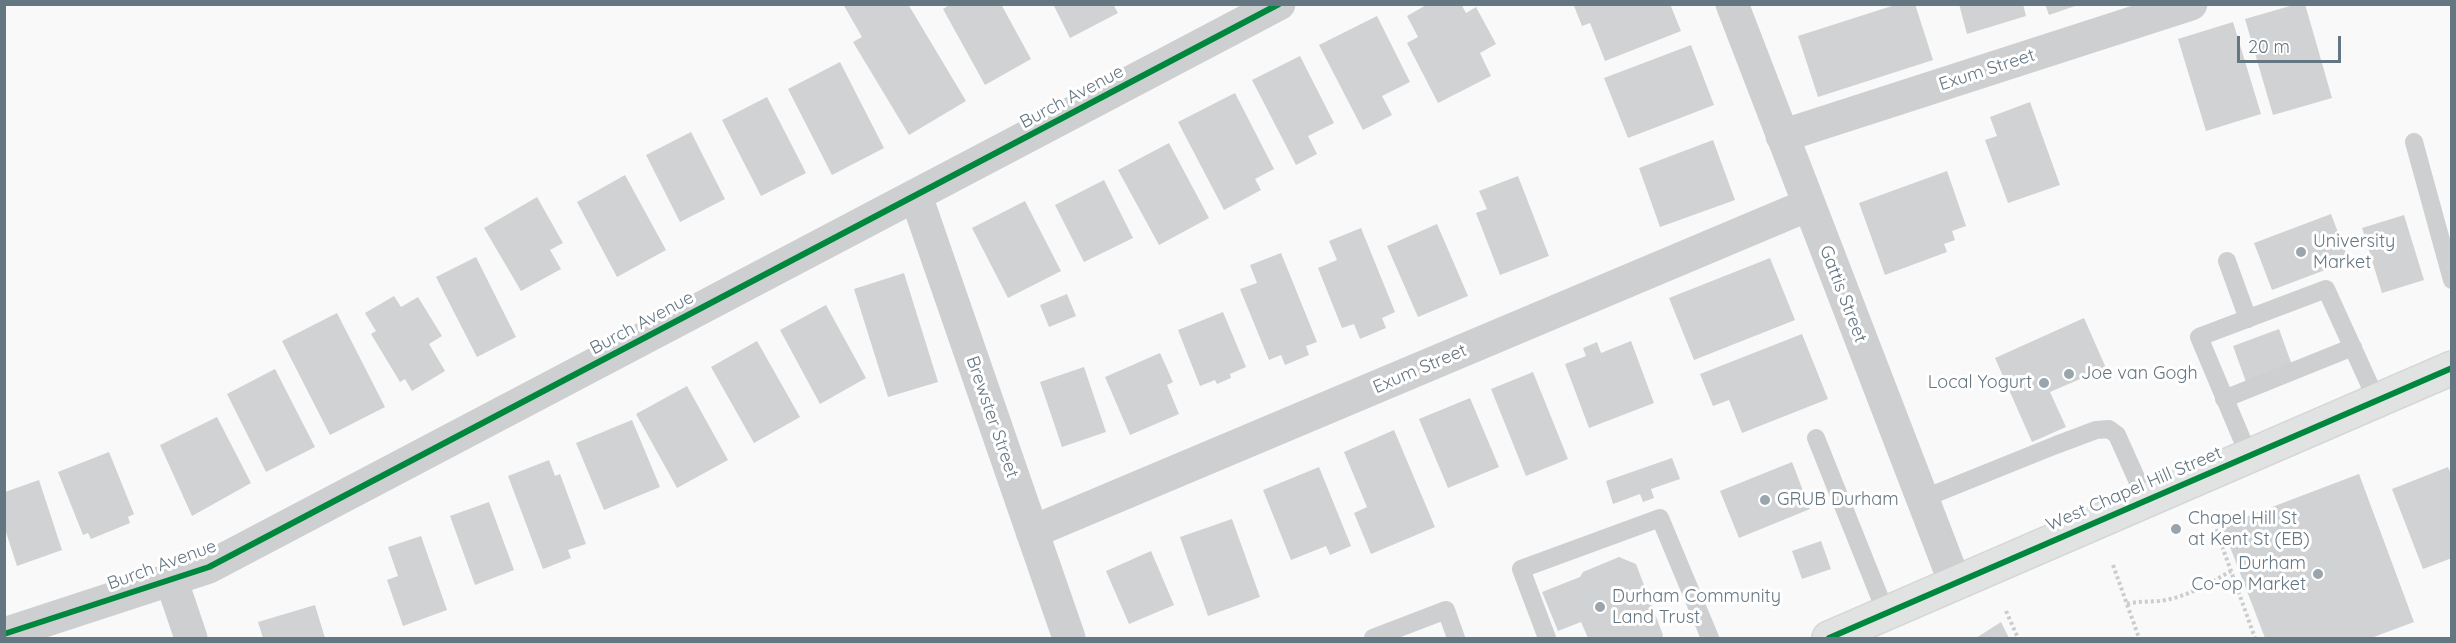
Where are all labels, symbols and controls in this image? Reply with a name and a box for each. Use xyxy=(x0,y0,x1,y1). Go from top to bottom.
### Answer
scale bar xyxy=(2240,24,2344,62)
text: 20 m xyxy=(2248,35,2290,58)
street label: Exum Street xyxy=(1936,44,2038,96)
street label: Burch Avenue xyxy=(1016,61,1128,133)
place label: University Market xyxy=(2313,231,2395,274)
street label: Gattis Street xyxy=(1815,242,1871,346)
marker: University Market xyxy=(2294,245,2308,259)
street label: Burch Avenue xyxy=(586,287,698,359)
street label: Exum Street xyxy=(1370,340,1470,398)
street label: Brewster Street xyxy=(961,353,1023,481)
place label: Joe van Gogh xyxy=(2081,363,2198,385)
marker: Joe van Gogh xyxy=(2062,367,2076,381)
place label: Local Yogurt xyxy=(1928,372,2032,394)
marker: Local Yogurt xyxy=(2037,376,2051,390)
street label: West Chapel Hill Street xyxy=(2043,442,2225,536)
place label: GRUB Durham xyxy=(1777,489,1899,511)
marker: GRUB Durham xyxy=(1758,493,1772,507)
place label: Chapel Hill St at Kent St (EB) xyxy=(2188,508,2310,550)
marker: Chapel Hill St at Kent St (EB) xyxy=(2169,522,2183,536)
street label: Burch Avenue xyxy=(105,535,219,595)
place label: Durham Co-op Market xyxy=(2191,553,2306,596)
marker: Durham Co-op Market xyxy=(2311,567,2325,581)
place label: Durham Community Land Trust xyxy=(1612,586,1781,628)
marker: Durham Community Land Trust xyxy=(1593,600,1607,614)

